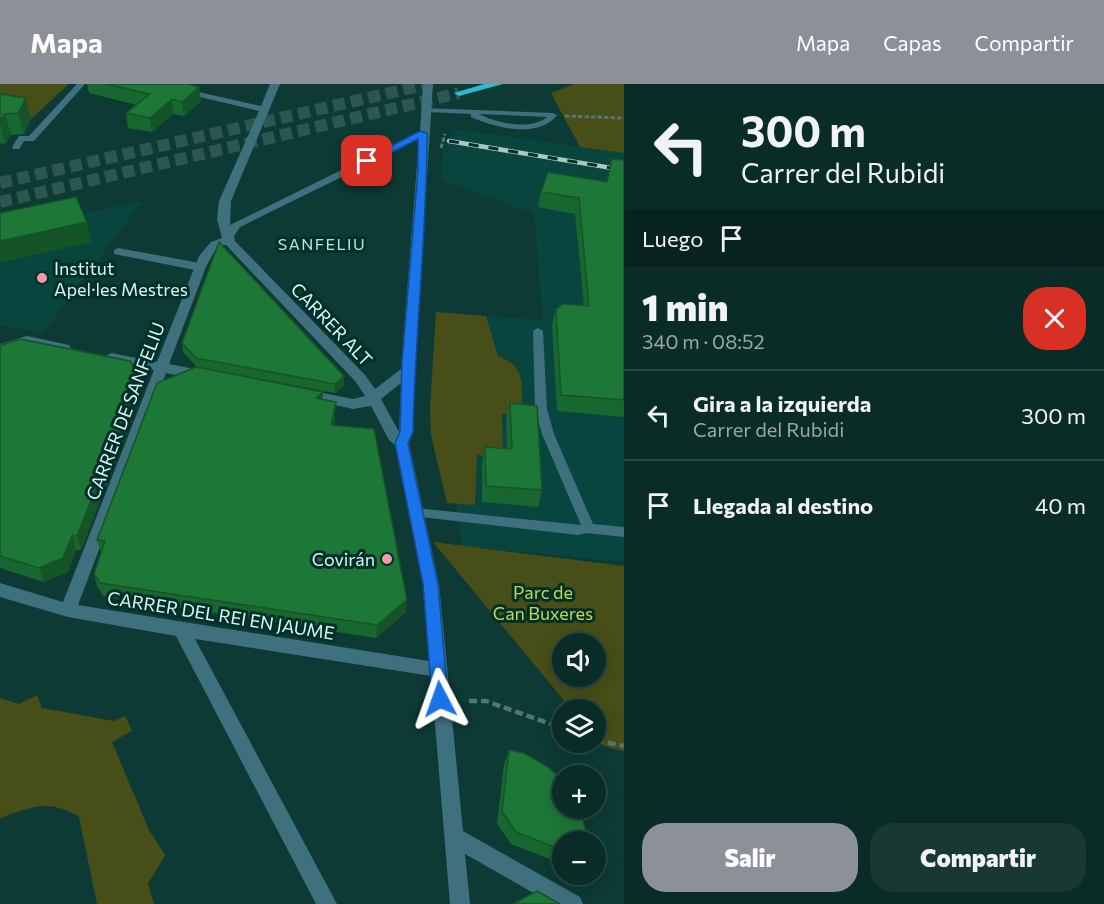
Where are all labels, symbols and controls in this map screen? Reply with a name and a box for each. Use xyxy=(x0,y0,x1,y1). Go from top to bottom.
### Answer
text: Mapa xyxy=(30,25,103,59)
text: Mapa xyxy=(796,30,850,55)
text: Capas xyxy=(883,30,942,55)
text: Compartir xyxy=(975,30,1074,55)
text: 300 m xyxy=(741,104,866,156)
icon: left xyxy=(642,108,720,186)
pin xyxy=(341,135,392,186)
icon: arrive xyxy=(350,144,383,177)
text: Carrer del Rubidi xyxy=(741,156,945,189)
icon: arrive xyxy=(715,222,748,255)
text: Luego xyxy=(642,225,703,252)
district label: SANFELIU xyxy=(278,234,366,253)
place label: Institut Apel·les Mestres xyxy=(54,257,188,300)
marker: Institut Apel·les Mestres xyxy=(35,271,49,285)
street label: CARRER ALT xyxy=(287,278,377,370)
text: 1 min xyxy=(642,284,728,328)
button: close xyxy=(1023,287,1086,350)
street label: CARRER DE SANFELIU xyxy=(81,319,169,503)
text: 340 m · 08:52 xyxy=(642,329,765,353)
text: Gira a la izquierda xyxy=(693,390,871,417)
icon: left xyxy=(642,399,675,432)
text: 300 m xyxy=(1021,402,1086,429)
text: Carrer del Rubidi xyxy=(693,417,844,441)
icon: arrive xyxy=(642,489,675,522)
text: Llegada al destino xyxy=(693,492,873,519)
text: 40 m xyxy=(1035,492,1086,519)
place label: Covirán xyxy=(312,548,375,570)
marker: Covirán xyxy=(380,552,394,566)
park label: Parc de Can Buxeres xyxy=(493,581,593,624)
street label: CARRER DEL REI EN JAUME xyxy=(106,586,336,644)
map controls xyxy=(552,633,606,885)
button: sound xyxy=(552,633,606,687)
position arrow xyxy=(408,667,472,731)
button: layers xyxy=(552,699,606,753)
button: + xyxy=(552,765,606,819)
button: Salir xyxy=(642,823,858,892)
button: Compartir xyxy=(870,823,1086,892)
button: − xyxy=(552,831,606,885)

